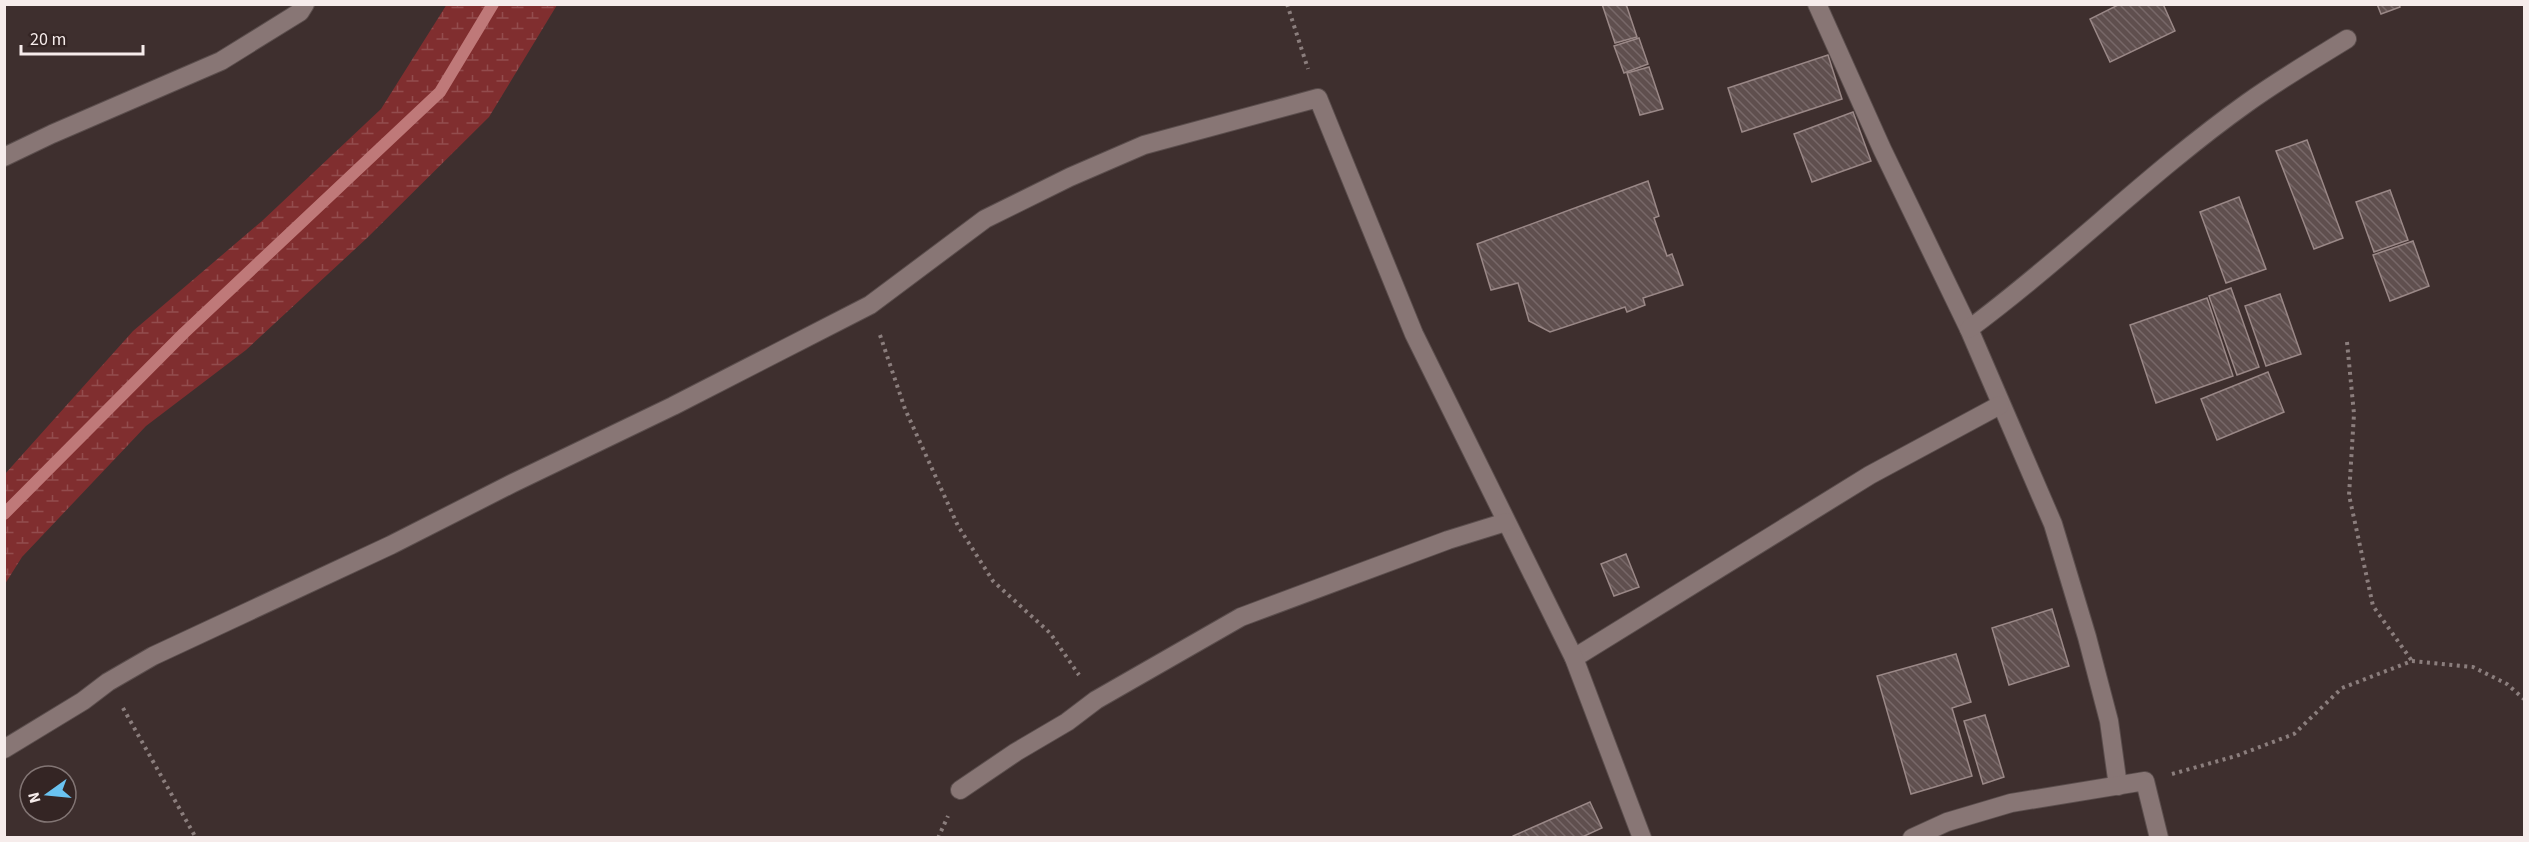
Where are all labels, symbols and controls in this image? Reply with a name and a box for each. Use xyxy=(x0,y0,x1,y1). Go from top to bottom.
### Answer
scale bar xyxy=(21,18,142,56)
text: 20 m xyxy=(30,27,66,52)
north arrow xyxy=(18,764,78,824)
text: N xyxy=(22,790,46,806)

